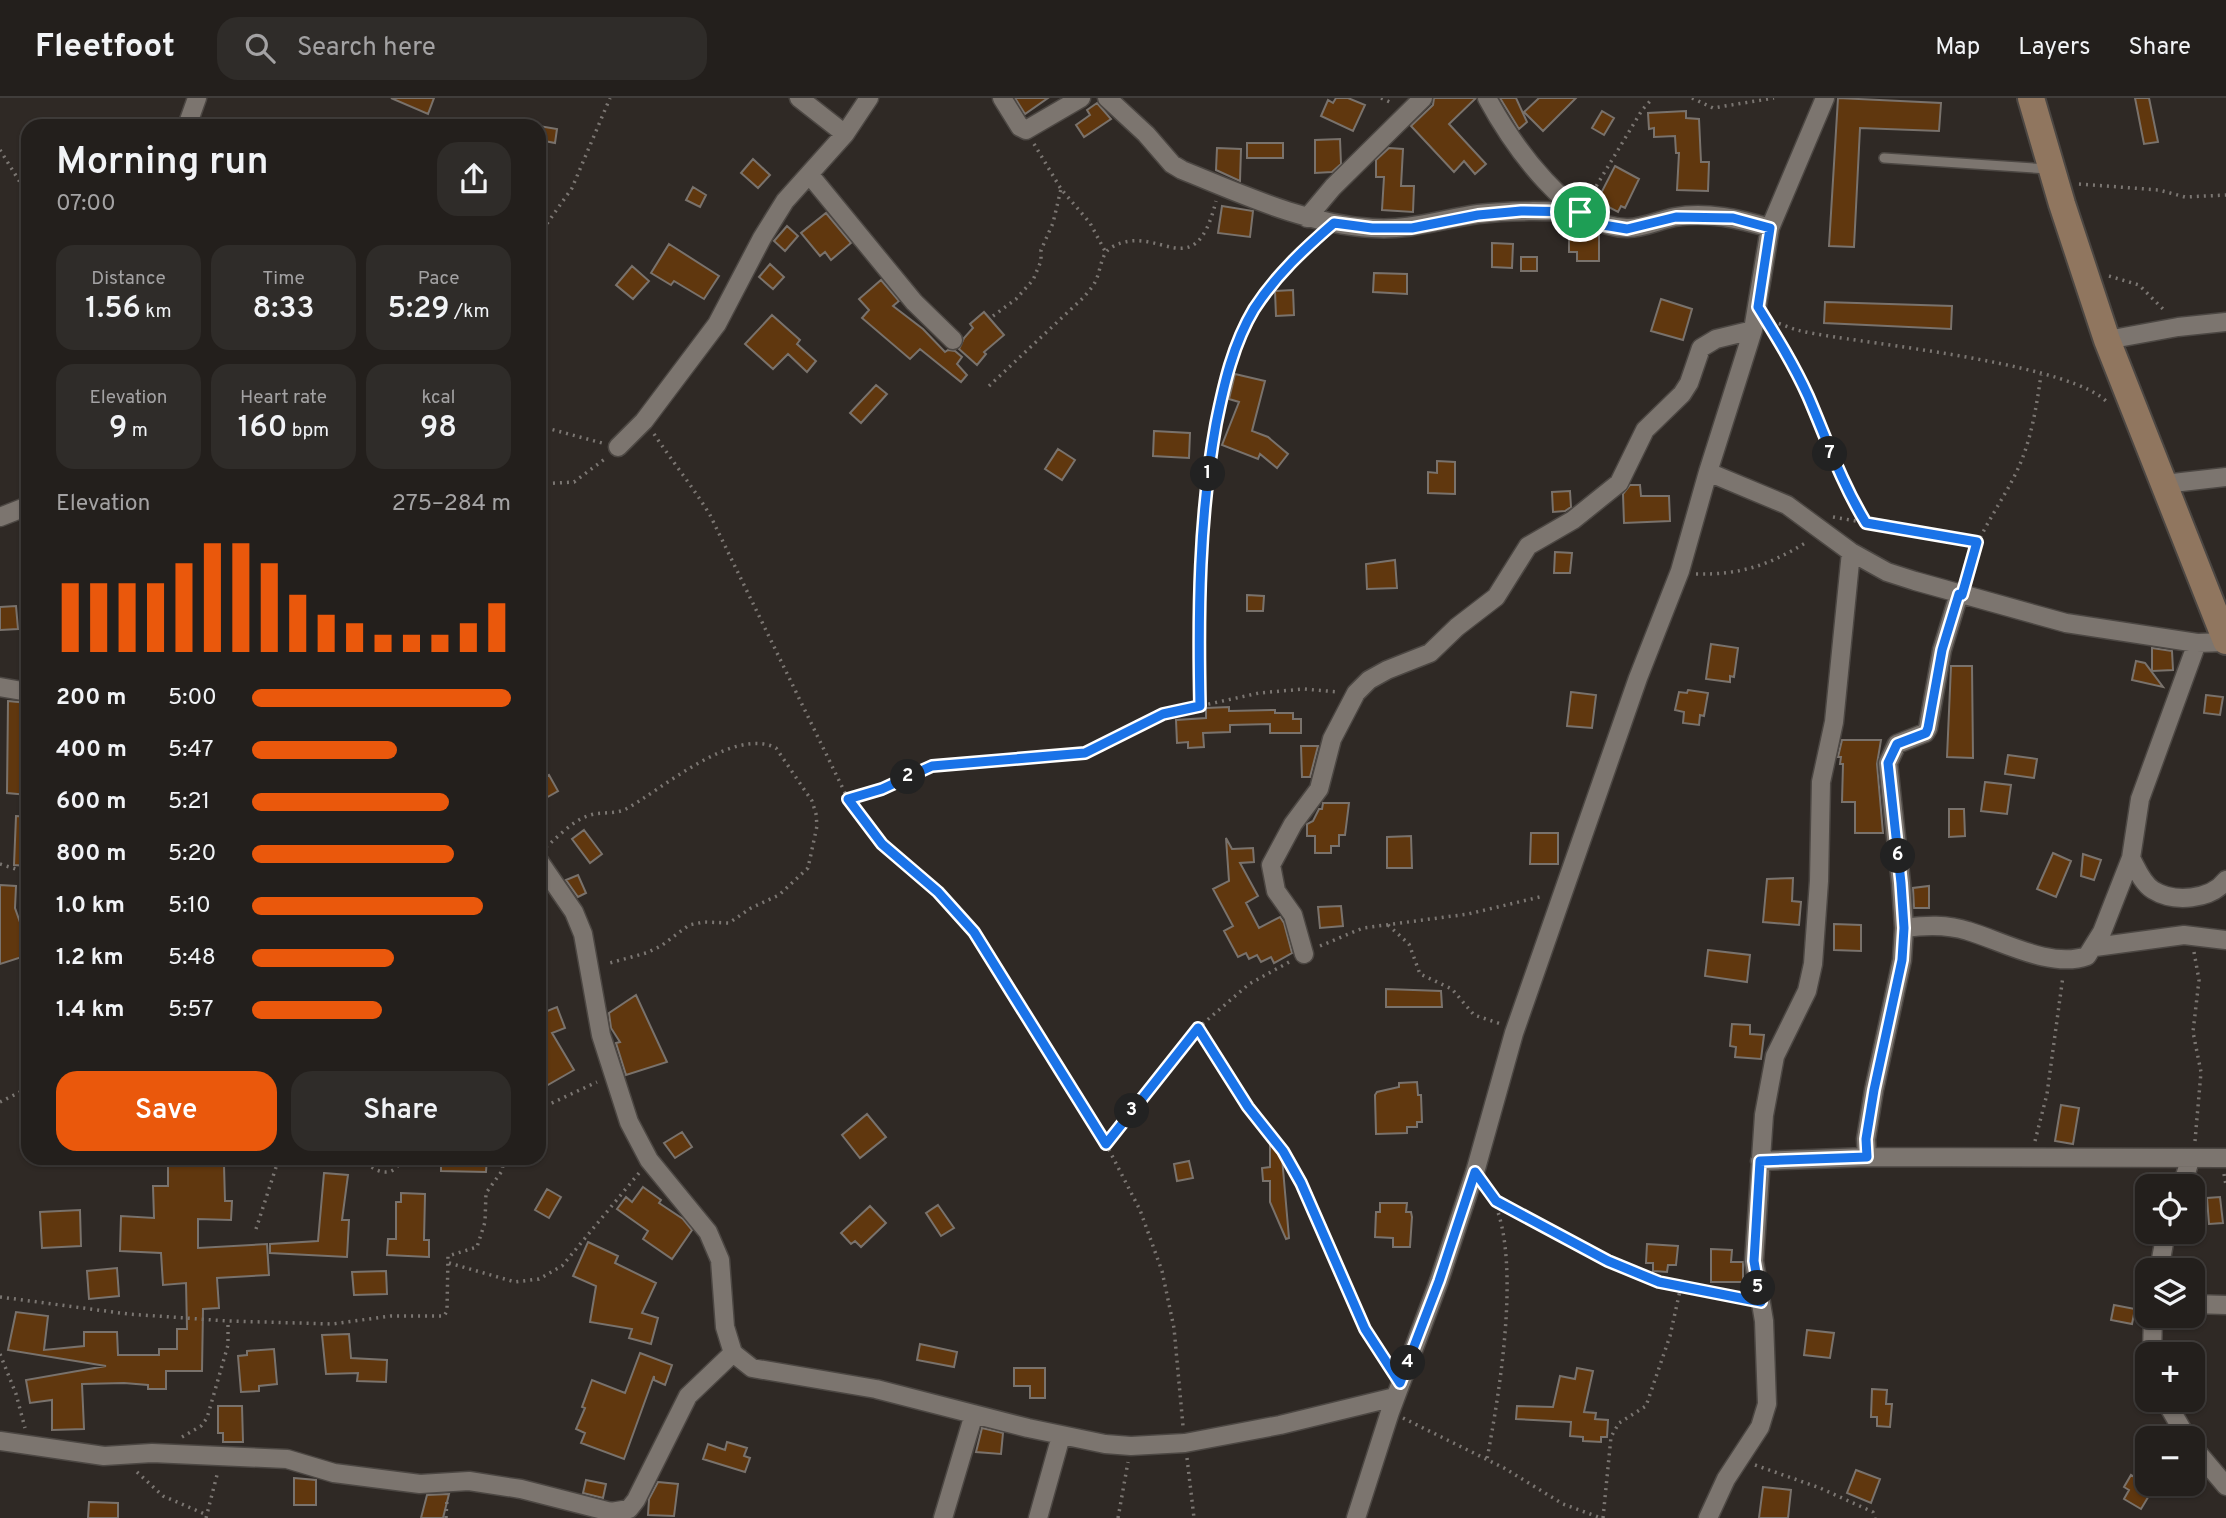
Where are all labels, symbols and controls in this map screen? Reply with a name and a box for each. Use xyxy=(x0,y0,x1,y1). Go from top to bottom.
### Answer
search box xyxy=(217,17,707,80)
text: Fleetfoot xyxy=(35,27,175,69)
icon: search xyxy=(241,29,279,67)
text: Search here xyxy=(297,32,436,65)
text: Map xyxy=(1935,33,1980,63)
text: Layers xyxy=(2018,33,2090,63)
text: Share xyxy=(2128,33,2191,63)
text: Morning run xyxy=(56,139,269,188)
button: share xyxy=(437,142,511,216)
pin xyxy=(1550,182,1610,242)
text: 07:00 xyxy=(56,190,116,219)
icon: arrive xyxy=(1561,193,1599,231)
text: Distance xyxy=(91,267,166,291)
text: Time xyxy=(262,267,305,291)
text: Pace xyxy=(418,267,459,291)
text: 1.56 xyxy=(85,291,141,328)
text: 8:33 xyxy=(253,291,314,328)
text: 5:29 xyxy=(387,291,450,328)
text: km xyxy=(141,300,172,324)
text: /km xyxy=(450,300,490,324)
text: Elevation xyxy=(89,386,168,410)
text: Heart rate xyxy=(240,386,327,410)
text: kcal xyxy=(422,386,455,410)
text: 9 xyxy=(109,410,127,447)
text: 160 xyxy=(238,410,287,447)
text: 98 xyxy=(420,410,457,447)
text: m xyxy=(127,419,148,443)
text: bpm xyxy=(287,419,329,443)
pin: 7 xyxy=(1812,436,1848,472)
text: 7 xyxy=(1824,441,1835,465)
pin: 1 xyxy=(1190,456,1226,492)
text: 1 xyxy=(1204,461,1211,485)
text: Elevation xyxy=(56,490,151,519)
text: 275–284 m xyxy=(392,490,511,519)
text: 200 m xyxy=(56,684,126,713)
text: 5:00 xyxy=(168,684,217,713)
text: 400 m xyxy=(56,736,127,765)
text: 5:47 xyxy=(168,736,214,765)
pin: 2 xyxy=(890,760,926,794)
text: 2 xyxy=(902,764,913,788)
text: 600 m xyxy=(56,788,126,817)
text: 5:21 xyxy=(168,788,210,817)
pin: 6 xyxy=(1881,838,1916,874)
text: 800 m xyxy=(56,840,126,869)
text: 5:20 xyxy=(168,840,216,869)
text: 6 xyxy=(1892,843,1903,867)
text: 1.0 km xyxy=(56,892,125,921)
text: 5:10 xyxy=(168,892,211,921)
text: 1.2 km xyxy=(56,944,124,973)
text: 5:48 xyxy=(168,944,216,973)
text: 1.4 km xyxy=(56,996,124,1025)
text: 5:57 xyxy=(168,996,214,1025)
button: Save xyxy=(56,1071,277,1151)
button: Share xyxy=(291,1071,511,1151)
pin: 3 xyxy=(1114,1094,1150,1128)
text: 3 xyxy=(1126,1098,1137,1122)
map controls xyxy=(2135,1174,2205,1496)
button: locate xyxy=(2135,1174,2205,1244)
button: layers xyxy=(2135,1258,2205,1328)
pin: 5 xyxy=(1740,1270,1776,1306)
text: 5 xyxy=(1752,1275,1763,1299)
button: + xyxy=(2135,1342,2205,1412)
pin: 4 xyxy=(1390,1346,1426,1380)
text: 4 xyxy=(1401,1350,1414,1374)
button: − xyxy=(2135,1426,2205,1496)

